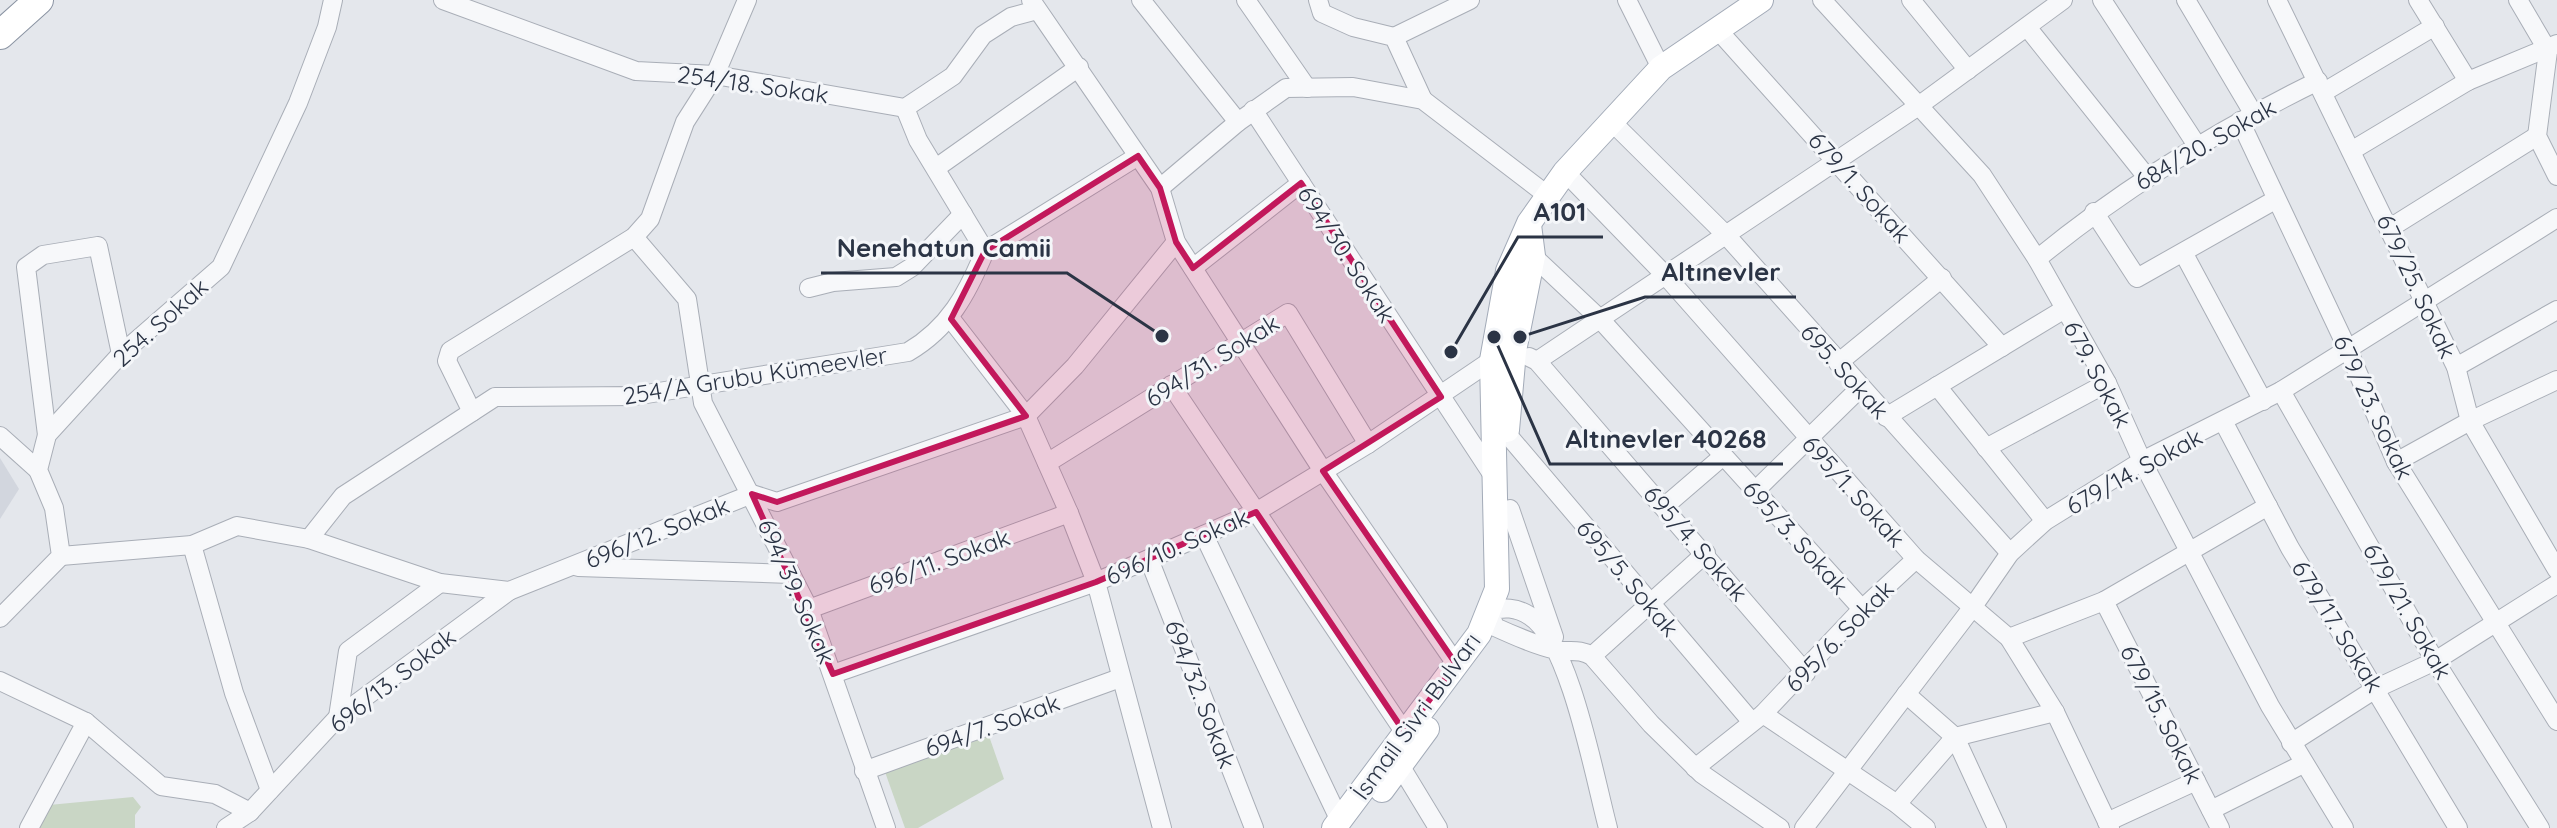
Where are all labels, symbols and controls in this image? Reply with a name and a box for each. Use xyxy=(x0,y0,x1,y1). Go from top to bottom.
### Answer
street label: 254/18. Sokak xyxy=(675,59,831,109)
street label: 684/20. Sokak xyxy=(2129,92,2281,196)
street label: 679/1. Sokak xyxy=(1802,125,1918,249)
street label: 694/30. Sokak xyxy=(1292,180,1402,328)
callout: A101 xyxy=(1518,187,1603,237)
text: A101 xyxy=(1534,195,1586,228)
street label: 679/25. Sokak xyxy=(2370,209,2464,363)
callout: Nenehatun Camii xyxy=(821,223,1067,273)
text: Nenehatun Camii xyxy=(837,231,1051,264)
callout: Altınevler xyxy=(1645,247,1796,297)
text: Altınevler xyxy=(1661,255,1781,288)
street label: 254. Sokak xyxy=(106,271,214,373)
street label: 694/31. Sokak xyxy=(1140,307,1284,413)
street label: 679. Sokak xyxy=(2057,315,2139,433)
street label: 695. Sokak xyxy=(1794,317,1896,425)
street label: 679/23. Sokak xyxy=(2327,330,2421,484)
street label: 254/A Grubu Kümeevler xyxy=(621,339,889,411)
callout: Altınevler 40268 xyxy=(1550,414,1783,464)
street label: 679/14. Sokak xyxy=(2061,421,2207,521)
text: Altınevler 40268 xyxy=(1566,422,1766,455)
street label: 695/1. Sokak xyxy=(1796,429,1912,553)
street label: 695/3. Sokak xyxy=(1737,474,1855,600)
street label: 695/4. Sokak xyxy=(1638,479,1754,607)
street label: 696/12. Sokak xyxy=(580,489,734,575)
street label: 696/10. Sokak xyxy=(1101,501,1253,591)
street label: 695/5. Sokak xyxy=(1570,513,1686,643)
street label: 694/39. Sokak xyxy=(752,514,842,668)
street label: 696/11. Sokak xyxy=(864,522,1014,600)
street label: 679/21. Sokak xyxy=(2357,538,2459,684)
street label: 679/17. Sokak xyxy=(2286,555,2390,697)
street label: 695/6. Sokak xyxy=(1778,574,1900,698)
street label: 694/32. Sokak xyxy=(1159,616,1243,772)
street label: 696/13. Sokak xyxy=(323,621,461,739)
street label: İsmail Sivri Bulvarı xyxy=(1345,627,1487,805)
street label: 679/15. Sokak xyxy=(2114,640,2210,788)
street label: 694/7. Sokak xyxy=(920,687,1064,763)

